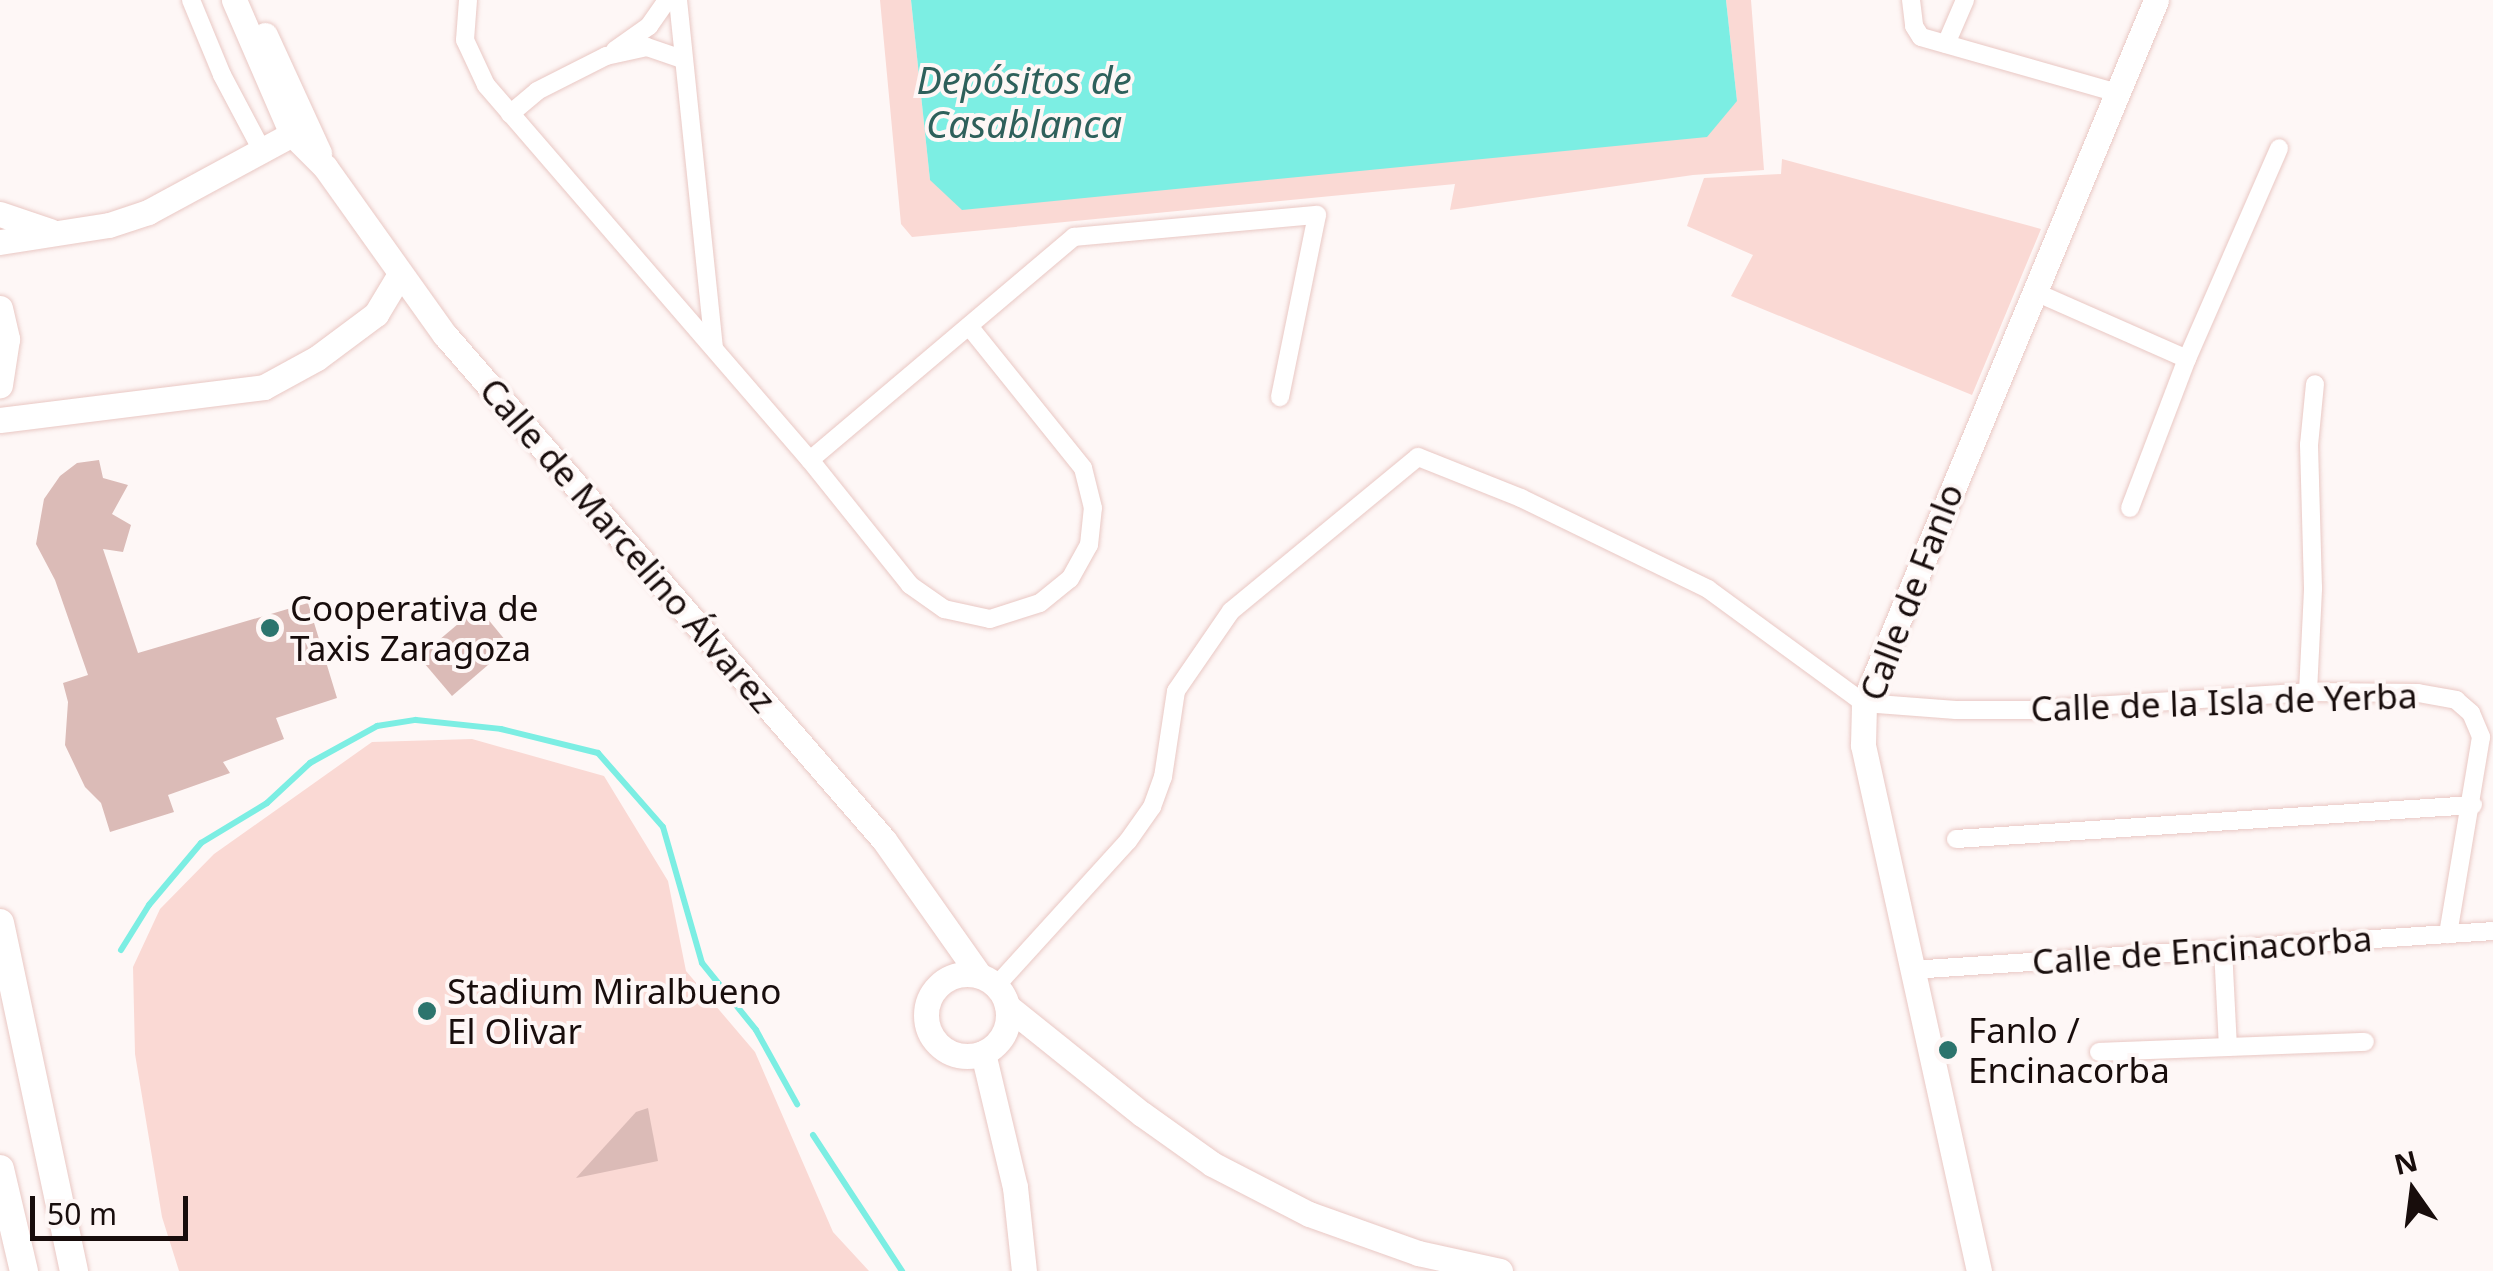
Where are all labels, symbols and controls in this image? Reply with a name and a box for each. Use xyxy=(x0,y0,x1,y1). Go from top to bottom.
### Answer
water label: Depósitos de Casablanca xyxy=(916,57,1132,146)
street label: Calle de Marcelino Álvarez xyxy=(471,369,785,721)
street label: Calle de Fanlo xyxy=(1850,478,1972,706)
place label: Cooperativa de Taxis Zaragoza xyxy=(290,587,539,669)
marker: Cooperativa de Taxis Zaragoza xyxy=(259,617,281,639)
street label: Calle de la Isla de Yerba xyxy=(2030,674,2418,730)
street label: Calle de Encinacorba xyxy=(2031,917,2373,983)
place label: Stadium Miralbueno El Olivar xyxy=(447,970,781,1052)
marker: Stadium Miralbueno El Olivar xyxy=(416,1000,438,1022)
place label: Fanlo / Encinacorba xyxy=(1968,1009,2170,1091)
marker: Fanlo / Encinacorba xyxy=(1937,1039,1959,1061)
north arrow xyxy=(2363,1141,2463,1241)
text: N xyxy=(2390,1141,2421,1183)
scale bar xyxy=(35,1176,192,1238)
text: 50 m xyxy=(47,1193,117,1234)

